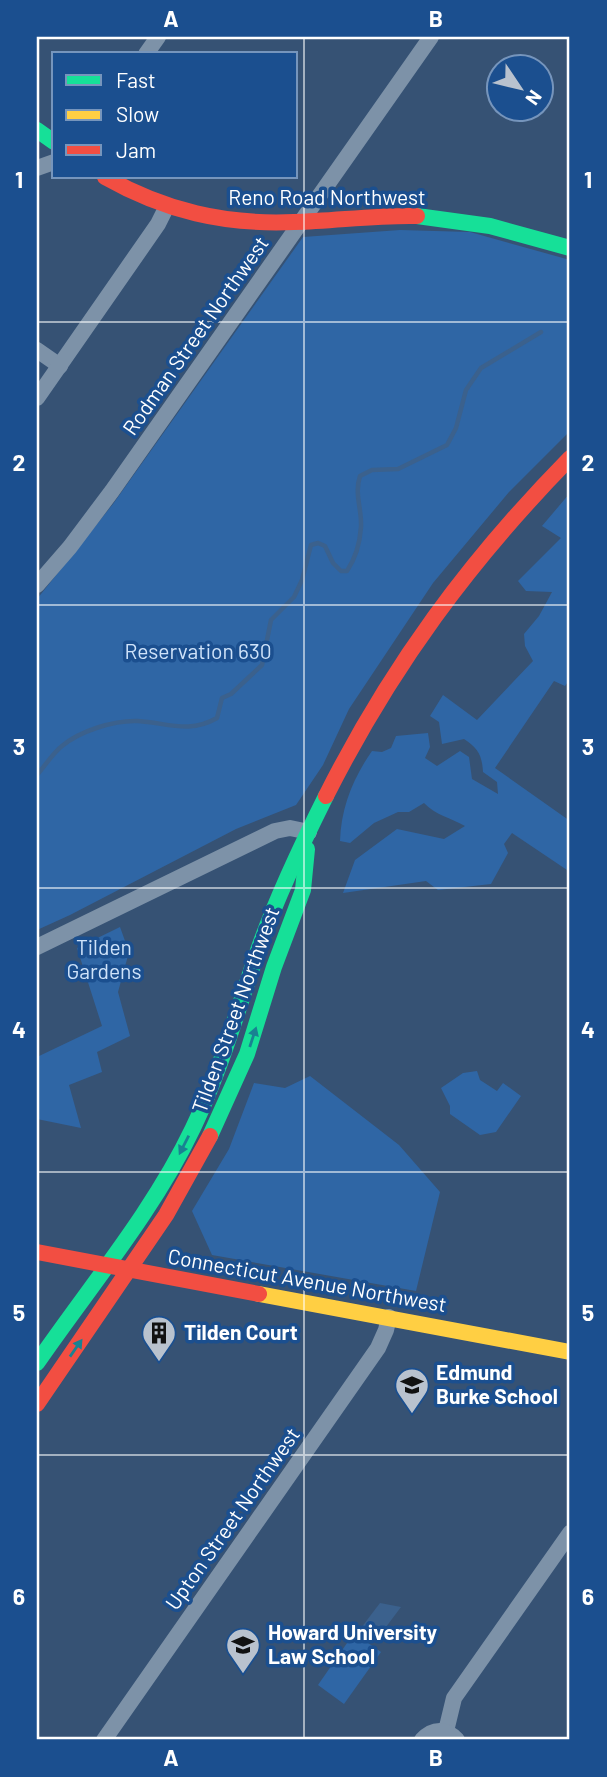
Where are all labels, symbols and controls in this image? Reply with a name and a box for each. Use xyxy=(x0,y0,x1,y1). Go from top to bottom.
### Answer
text: A xyxy=(163,4,179,32)
text: B xyxy=(429,4,443,32)
legend xyxy=(52,52,298,178)
north arrow xyxy=(484,52,554,122)
text: Fast xyxy=(116,67,156,92)
text: N xyxy=(521,86,547,110)
text: Slow xyxy=(116,101,159,126)
text: Jam xyxy=(116,137,156,162)
text: 1 xyxy=(15,165,23,193)
text: 1 xyxy=(584,165,592,193)
street label: Reno Road Northwest xyxy=(228,184,426,209)
street label: Rodman Street Northwest xyxy=(117,231,273,439)
text: 2 xyxy=(13,448,25,476)
text: 2 xyxy=(582,448,594,476)
park label: Reservation 630 xyxy=(124,638,272,663)
text: 3 xyxy=(13,732,25,760)
text: 3 xyxy=(582,732,594,760)
street label: Tilden Street Northwest xyxy=(186,903,284,1116)
park label: Tilden Gardens xyxy=(66,934,142,983)
text: 4 xyxy=(12,1015,26,1043)
text: 4 xyxy=(581,1015,595,1043)
one-way arrow xyxy=(248,1026,258,1047)
one-way arrow xyxy=(178,1135,190,1155)
street label: Connecticut Avenue Northwest xyxy=(166,1243,449,1316)
text: 5 xyxy=(13,1298,25,1326)
text: 5 xyxy=(582,1298,594,1326)
building icon: Tilden Court xyxy=(140,1314,178,1363)
place label: Tilden Court xyxy=(184,1319,298,1344)
one-way arrow xyxy=(69,1339,83,1357)
place label: Edmund Burke School xyxy=(436,1359,558,1408)
school or university icon: Edmund Burke School xyxy=(393,1366,431,1415)
street label: Upton Street Northwest xyxy=(159,1422,304,1614)
text: 6 xyxy=(13,1582,25,1610)
text: 6 xyxy=(582,1582,594,1610)
place label: Howard University Law School xyxy=(268,1619,438,1668)
school or university icon: Howard University Law School xyxy=(224,1626,262,1675)
text: A xyxy=(163,1743,179,1771)
text: B xyxy=(429,1743,443,1771)

